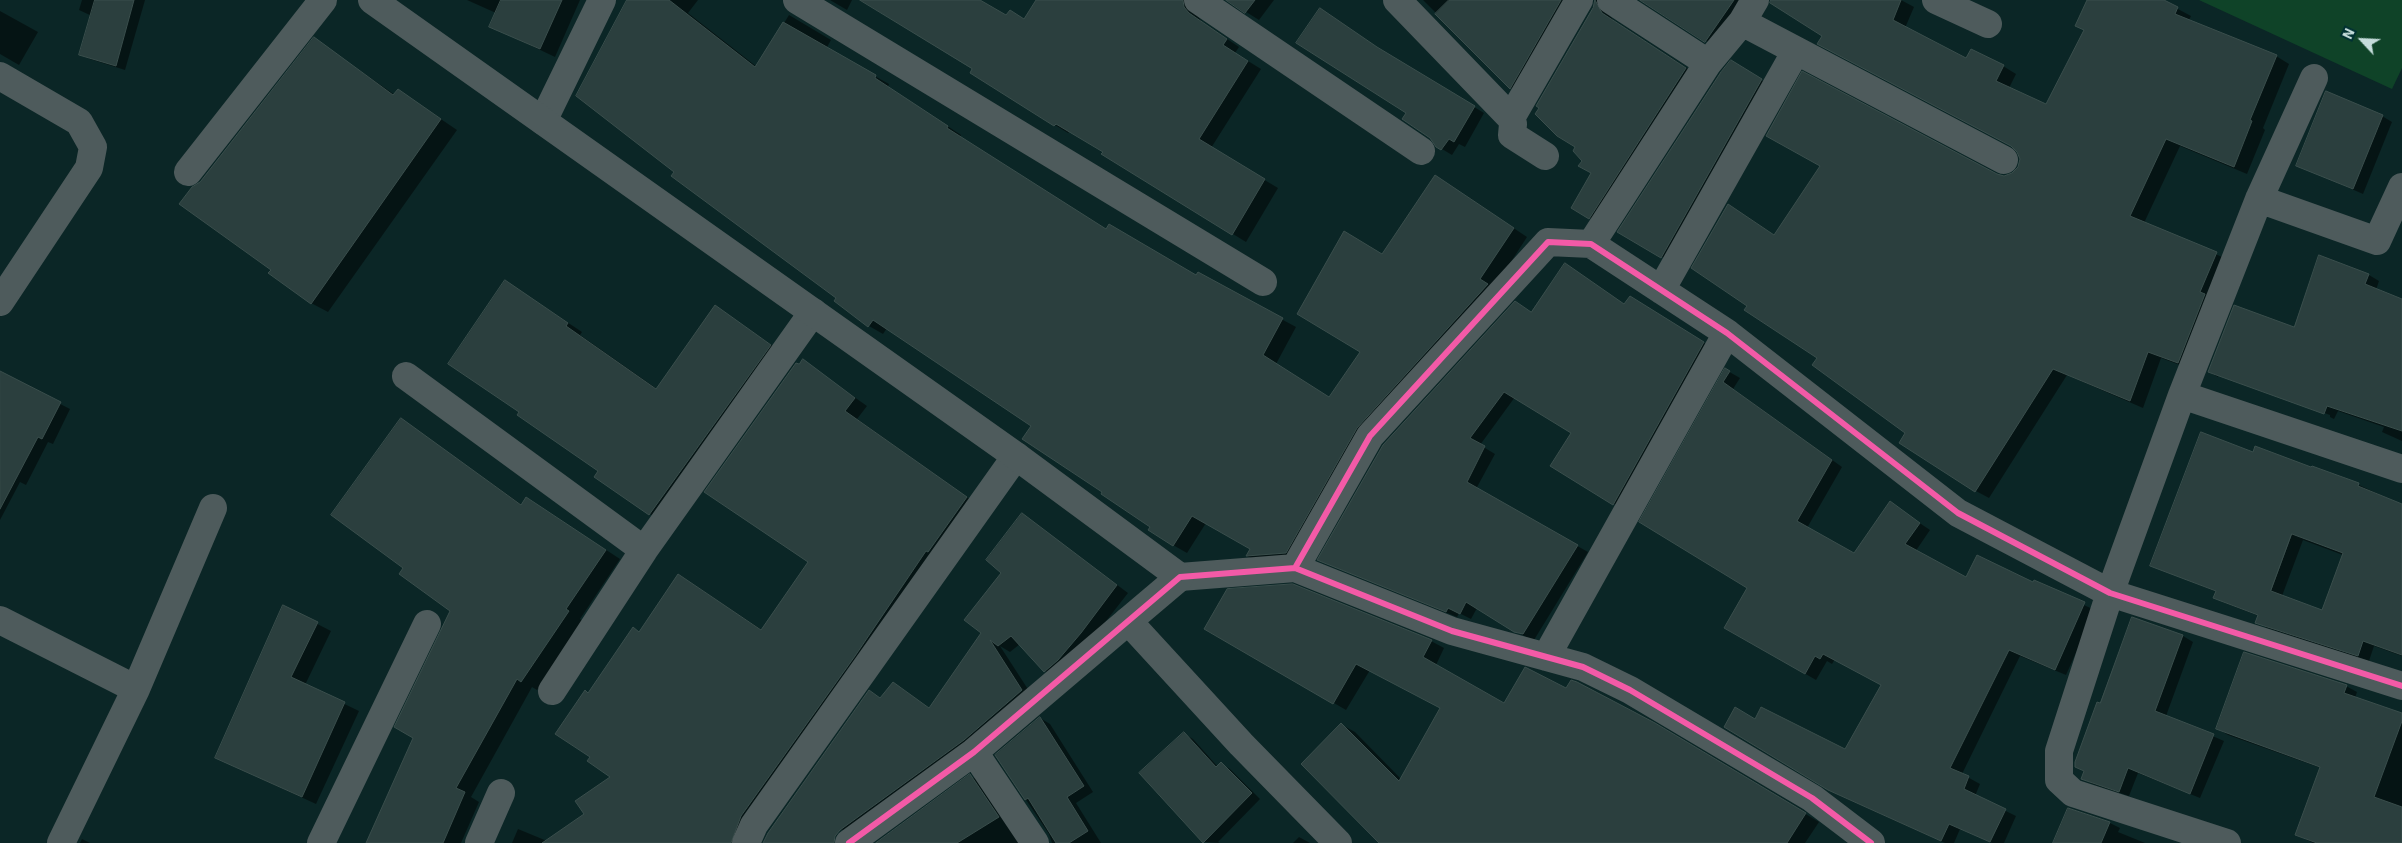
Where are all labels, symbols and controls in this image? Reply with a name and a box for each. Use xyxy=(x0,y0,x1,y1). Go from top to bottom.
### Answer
north arrow xyxy=(2337,15,2387,65)
text: N xyxy=(2338,25,2359,42)

